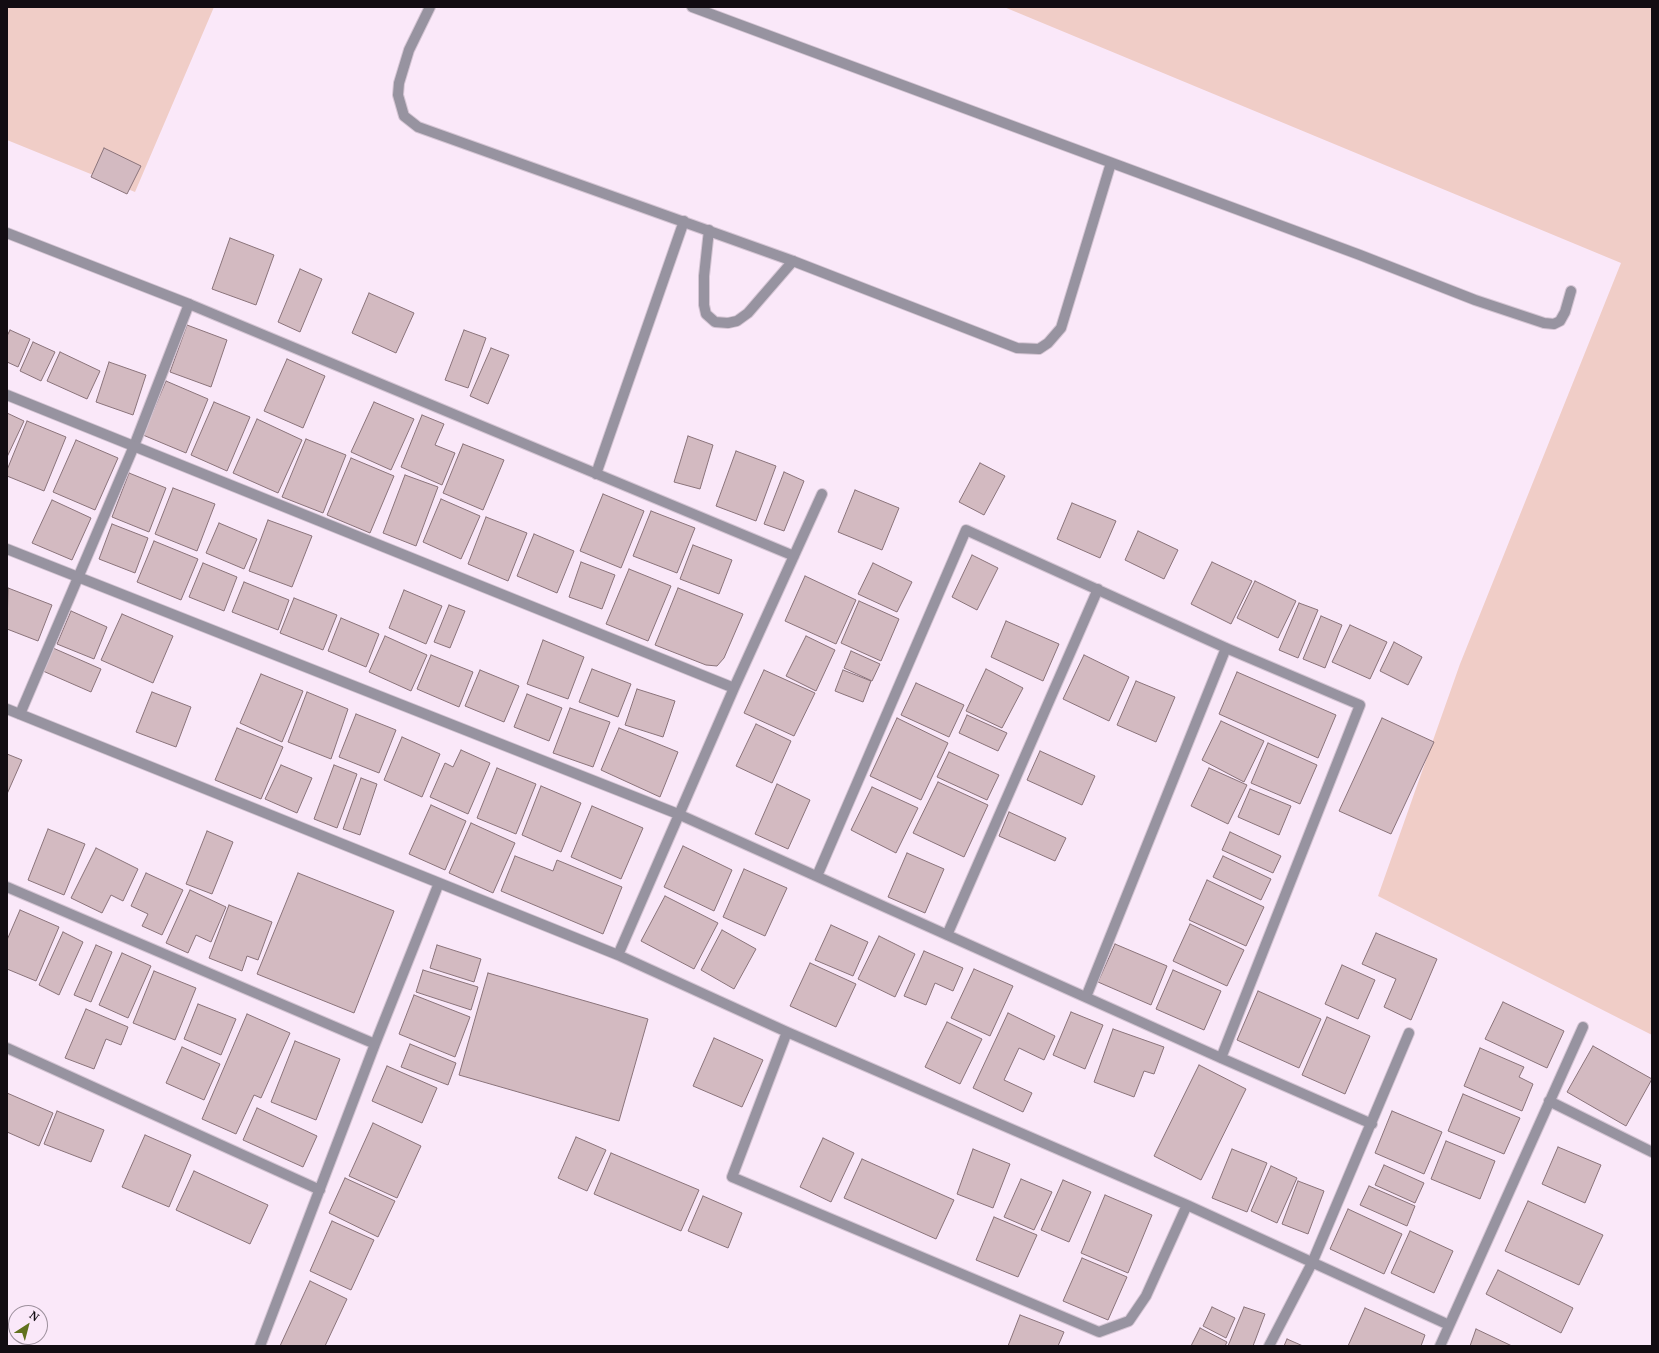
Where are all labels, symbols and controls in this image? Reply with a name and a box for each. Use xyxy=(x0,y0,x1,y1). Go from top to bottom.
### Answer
north arrow xyxy=(8,1305,48,1345)
text: N xyxy=(27,1307,43,1324)

